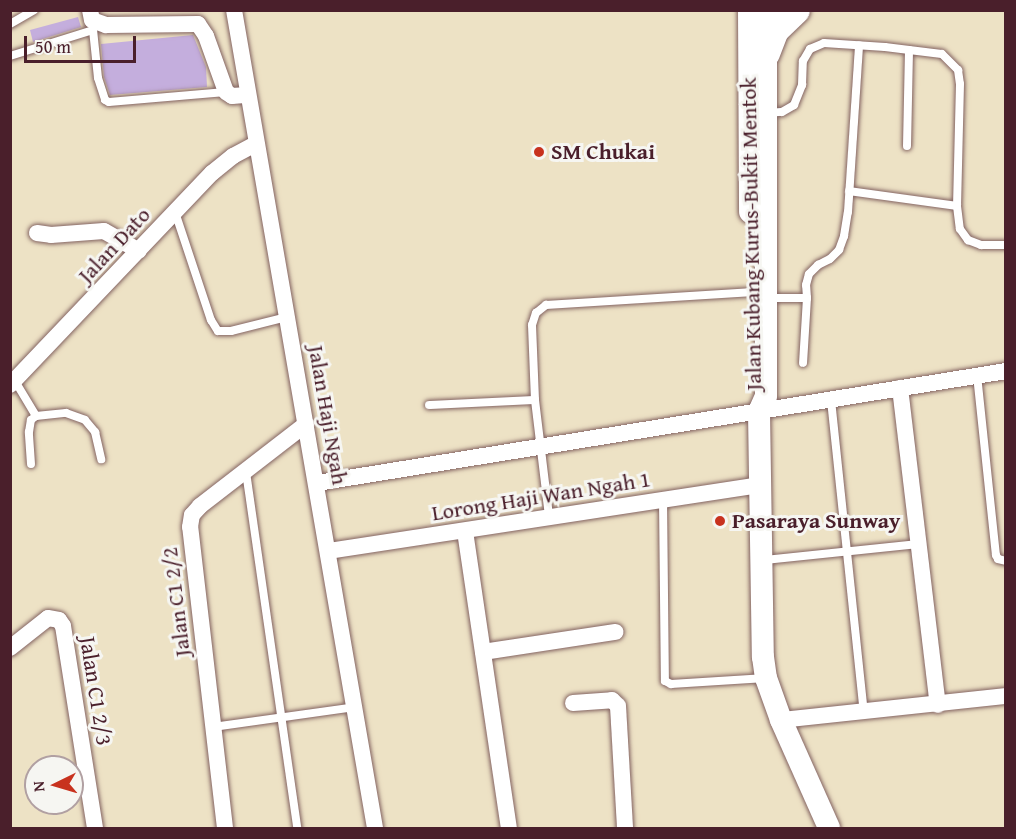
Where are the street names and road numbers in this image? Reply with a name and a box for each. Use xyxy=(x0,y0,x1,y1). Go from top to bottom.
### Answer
street label: Jalan Kubang Kurus-Bukit Mentok xyxy=(735,77,767,391)
street label: Jalan Dato xyxy=(72,202,156,288)
street label: Jalan Haji Ngah xyxy=(303,343,353,487)
street label: Lorong Haji Wan Ngah 1 xyxy=(430,466,652,526)
street label: Jalan C1 2/2 xyxy=(156,546,196,658)
street label: Jalan C1 2/3 xyxy=(74,635,118,747)

